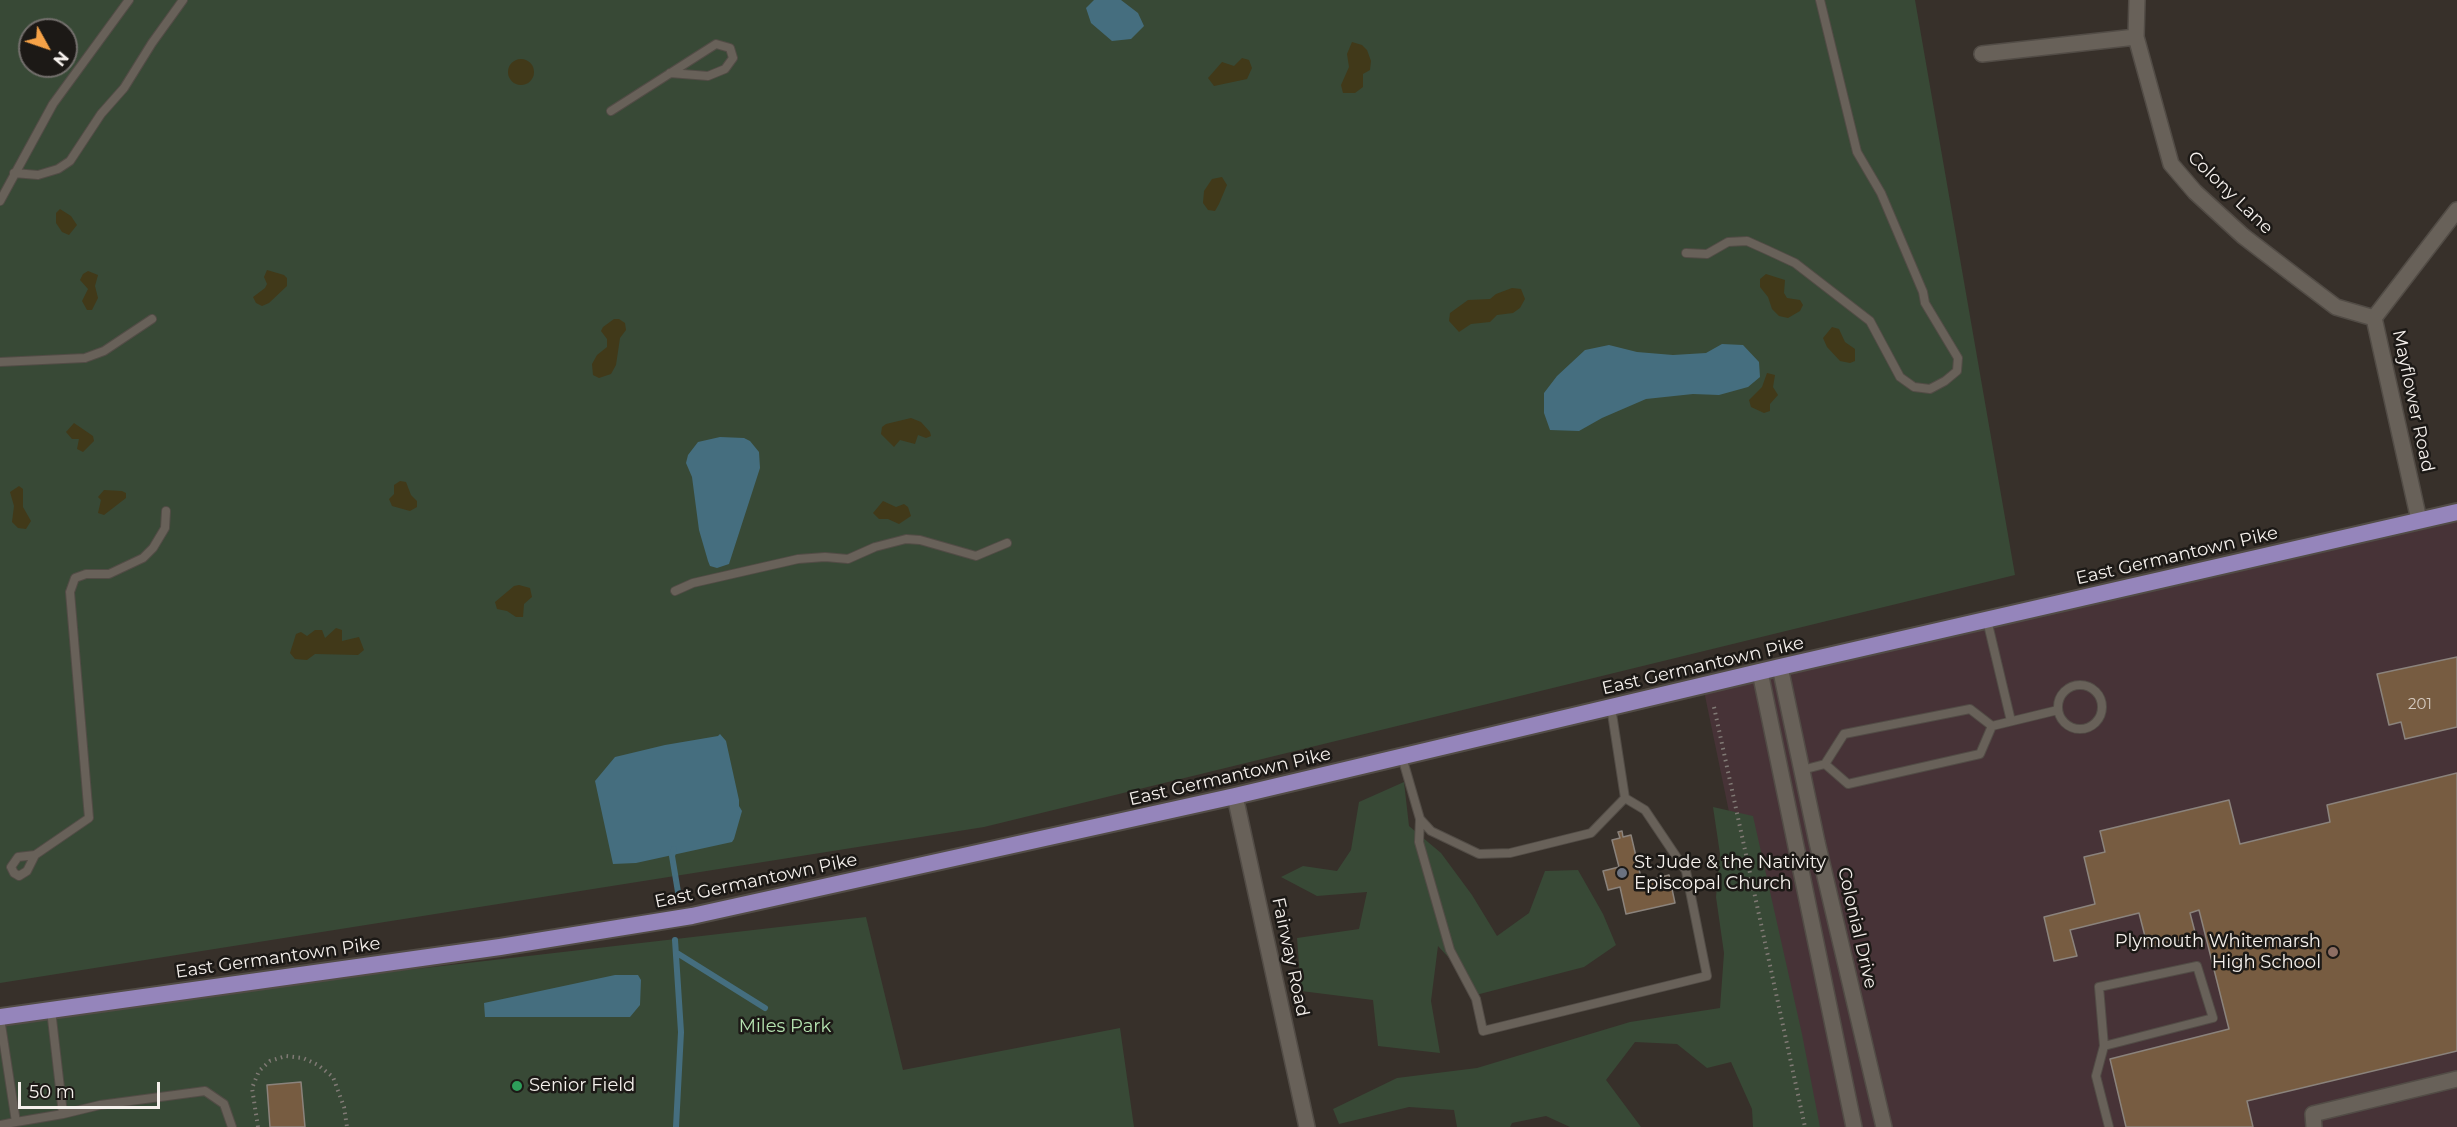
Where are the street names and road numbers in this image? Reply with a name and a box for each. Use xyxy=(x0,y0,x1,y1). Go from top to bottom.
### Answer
street label: Colony Lane xyxy=(2183,147,2277,239)
street label: Mayflower Road xyxy=(2387,328,2439,474)
street label: East Germantown Pike xyxy=(2074,522,2280,590)
street label: East Germantown Pike xyxy=(1600,632,1806,700)
street label: East Germantown Pike xyxy=(1127,743,1333,811)
street label: East Germantown Pike xyxy=(653,849,859,913)
street label: Colonial Drive xyxy=(1833,865,1881,991)
street label: Fairway Road xyxy=(1267,895,1313,1019)
street label: East Germantown Pike xyxy=(174,933,382,983)

